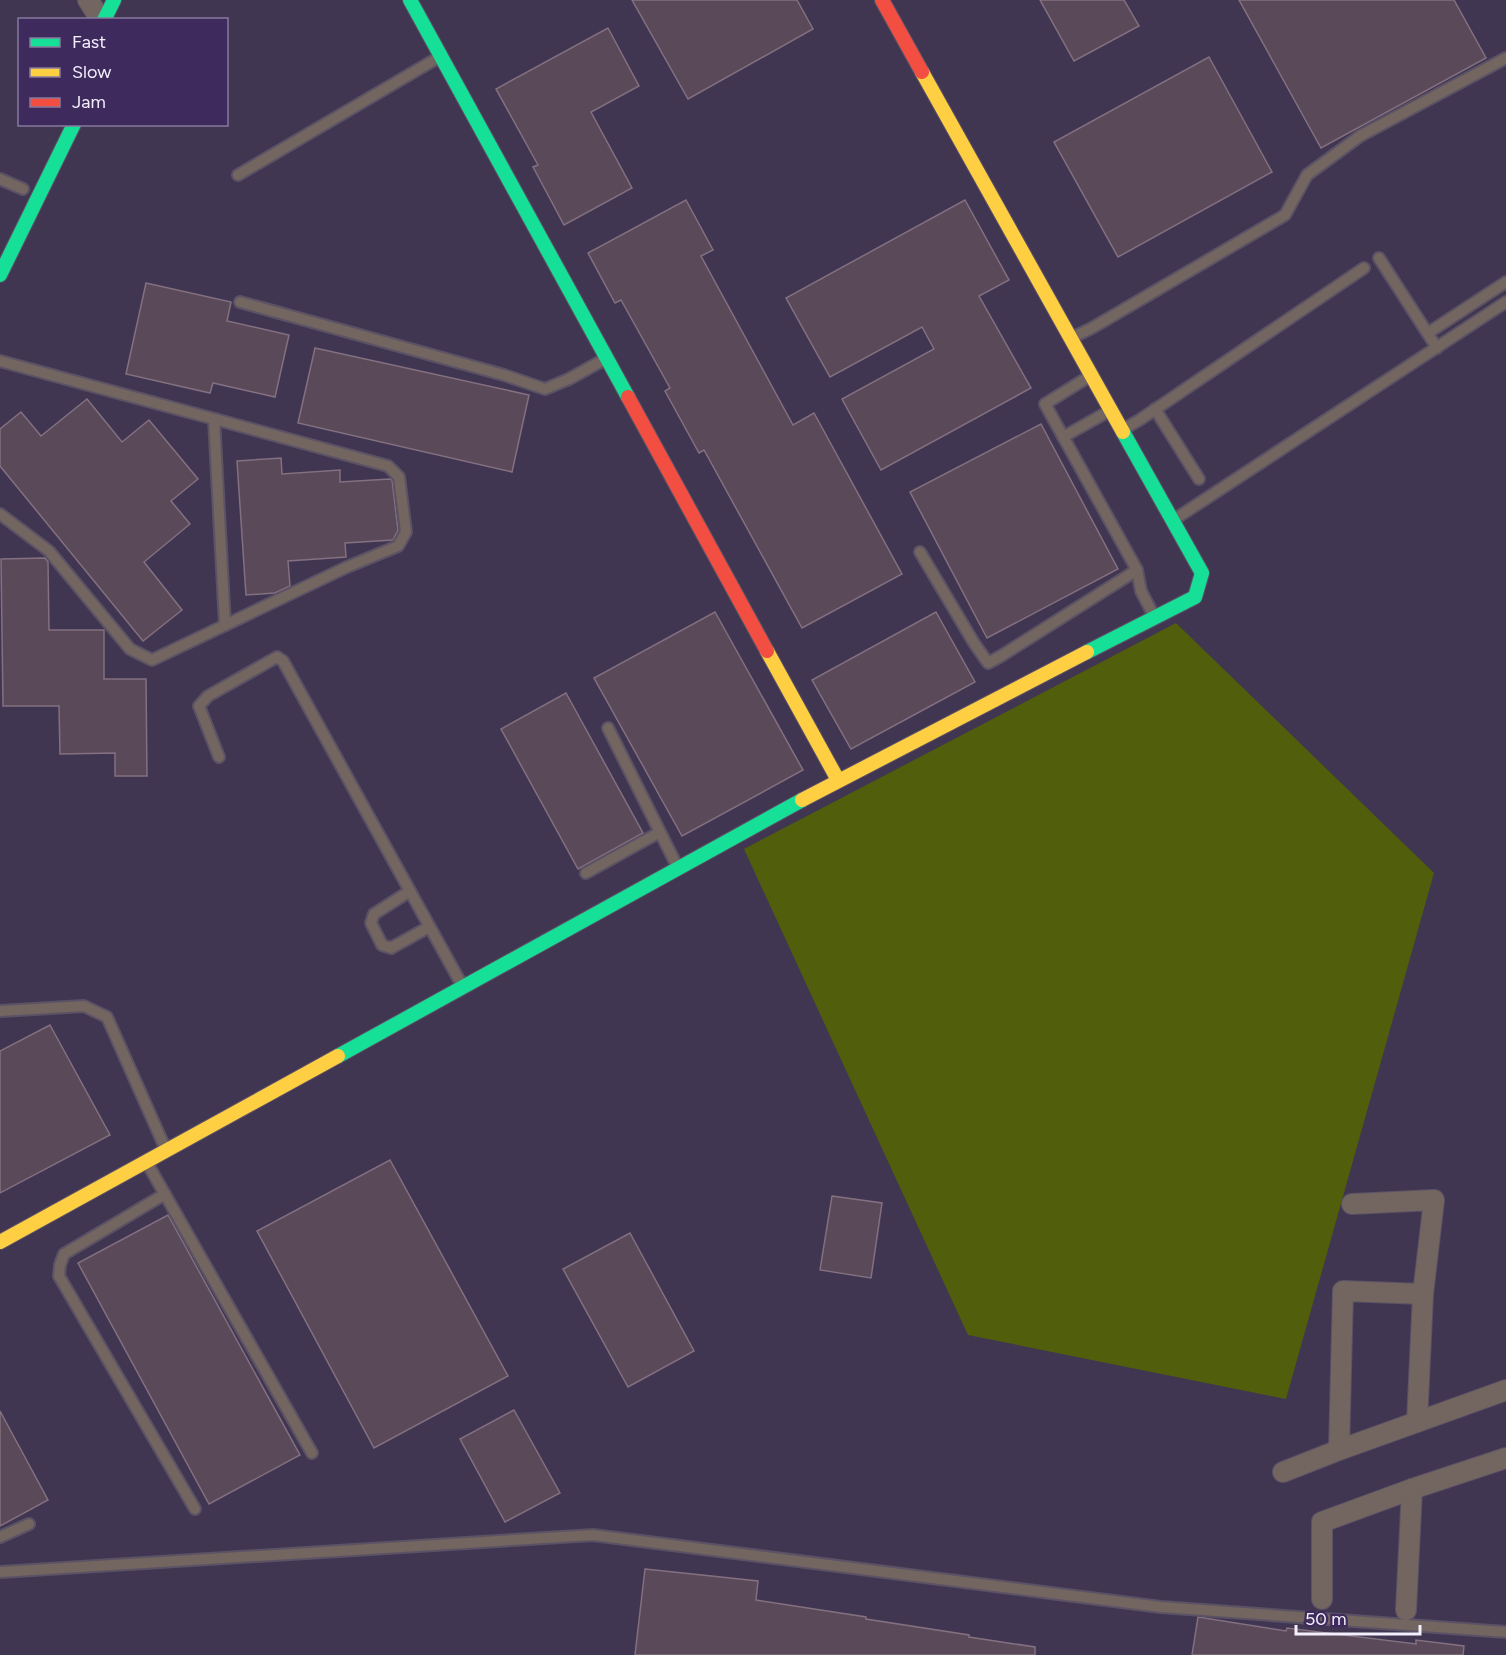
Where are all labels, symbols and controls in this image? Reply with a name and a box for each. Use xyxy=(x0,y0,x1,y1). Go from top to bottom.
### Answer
legend xyxy=(18,18,228,126)
text: Fast xyxy=(72,31,106,53)
text: Slow xyxy=(72,61,111,83)
text: Jam xyxy=(72,91,106,113)
scale bar xyxy=(1296,1598,1420,1636)
text: 50 m xyxy=(1305,1608,1347,1630)

